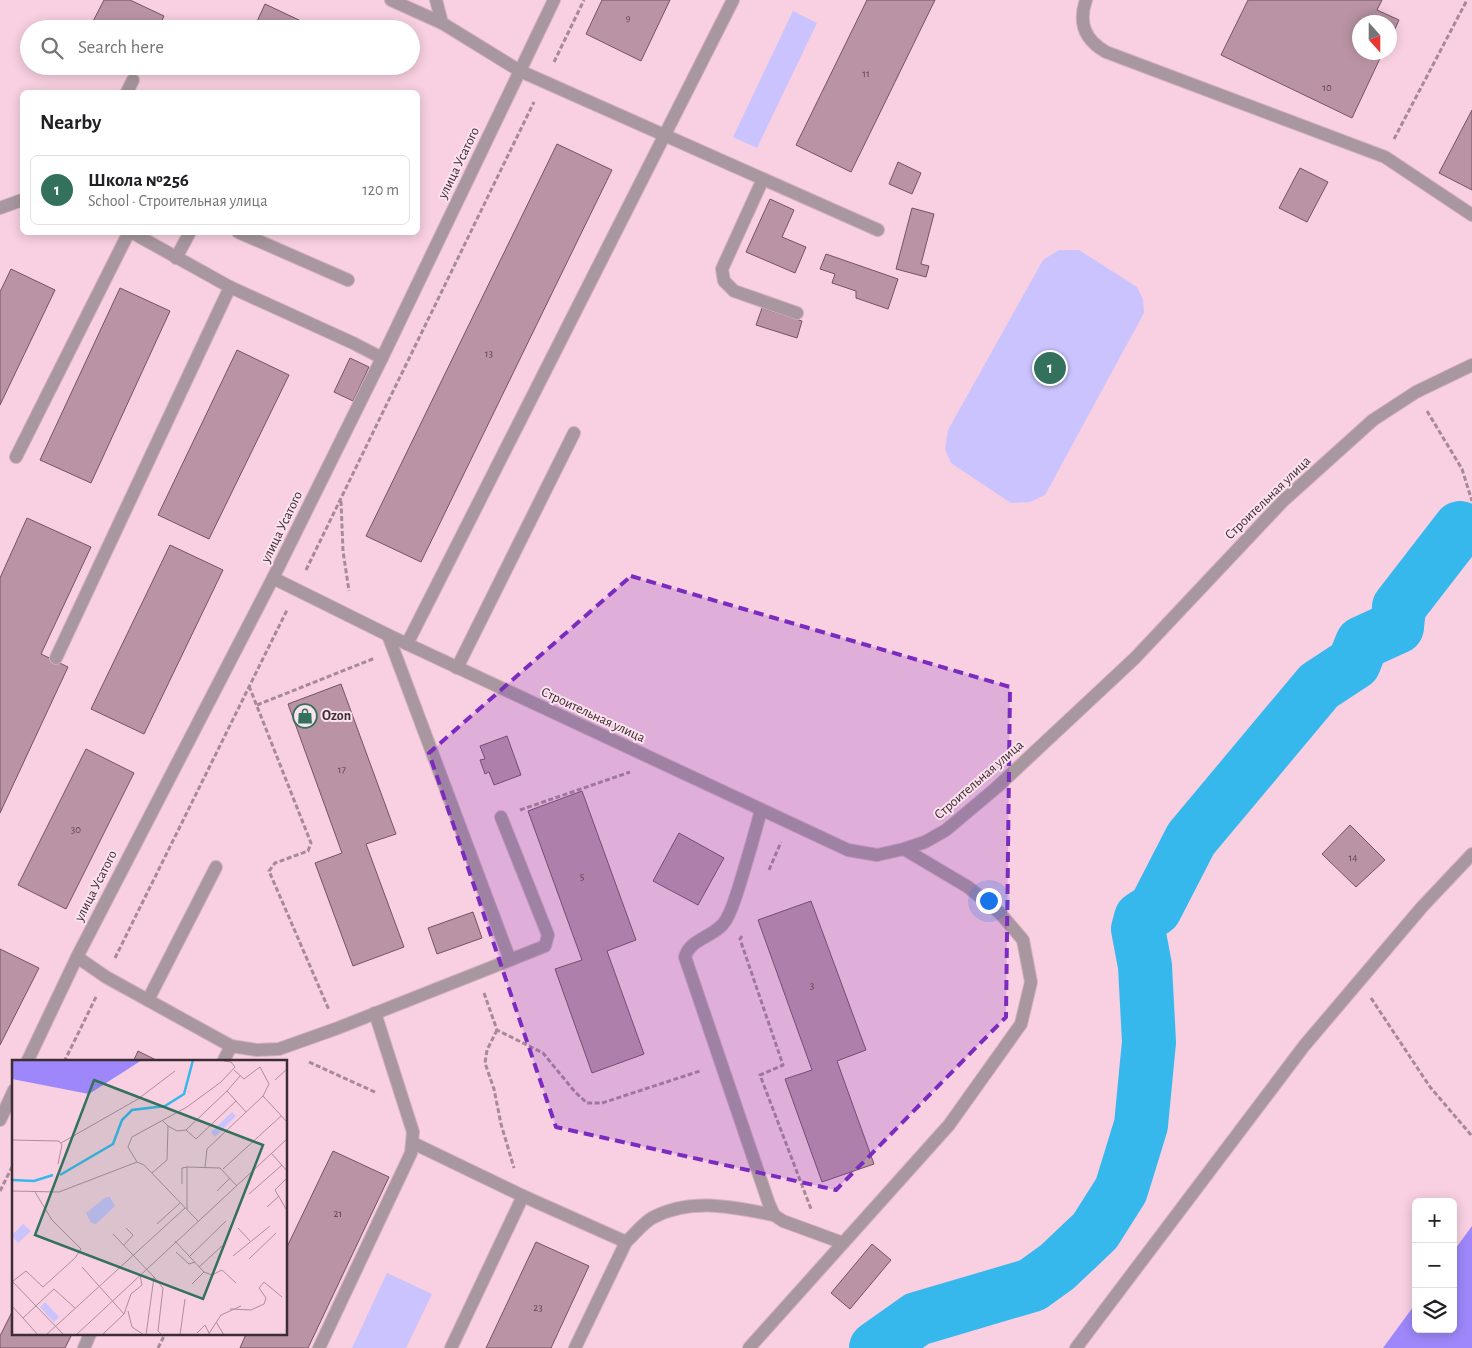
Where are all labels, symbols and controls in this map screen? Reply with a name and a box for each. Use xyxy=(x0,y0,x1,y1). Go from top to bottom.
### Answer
house number: 9 xyxy=(625,12,631,23)
north arrow xyxy=(1352,15,1397,60)
search box xyxy=(20,20,420,75)
icon: search xyxy=(38,34,66,62)
text: Search here xyxy=(78,38,164,57)
house number: 11 xyxy=(862,68,870,79)
house number: 10 xyxy=(1322,82,1332,93)
text: Nearby xyxy=(40,112,101,133)
street label: улица Усатого xyxy=(435,125,482,202)
text: Школа №256 xyxy=(88,171,189,190)
text: 1 xyxy=(54,182,60,198)
text: 120 m xyxy=(362,182,399,198)
text: School · Строительная улица xyxy=(88,193,268,209)
house number: 13 xyxy=(485,348,494,359)
pin: 1 xyxy=(1034,349,1066,387)
street label: Строительная улица xyxy=(1222,453,1314,542)
street label: улица Усатого xyxy=(258,489,305,566)
street label: Строительная улица xyxy=(539,685,648,745)
shop icon: Ozon xyxy=(292,703,318,729)
place label: Ozon xyxy=(322,709,351,723)
street label: Строительная улица xyxy=(932,737,1027,822)
house number: 17 xyxy=(338,764,347,775)
house number: 30 xyxy=(71,824,81,835)
street label: улица Усатого xyxy=(72,848,120,925)
house number: 14 xyxy=(1348,852,1358,863)
house number: 5 xyxy=(580,871,585,882)
your location xyxy=(976,888,1002,914)
house number: 3 xyxy=(810,980,815,991)
inset map xyxy=(12,1060,288,1336)
map controls xyxy=(1412,1198,1457,1333)
button: + xyxy=(1412,1198,1457,1243)
house number: 21 xyxy=(334,1208,342,1219)
button: − xyxy=(1412,1243,1457,1288)
button: layers xyxy=(1412,1288,1457,1333)
house number: 23 xyxy=(533,1302,543,1313)

